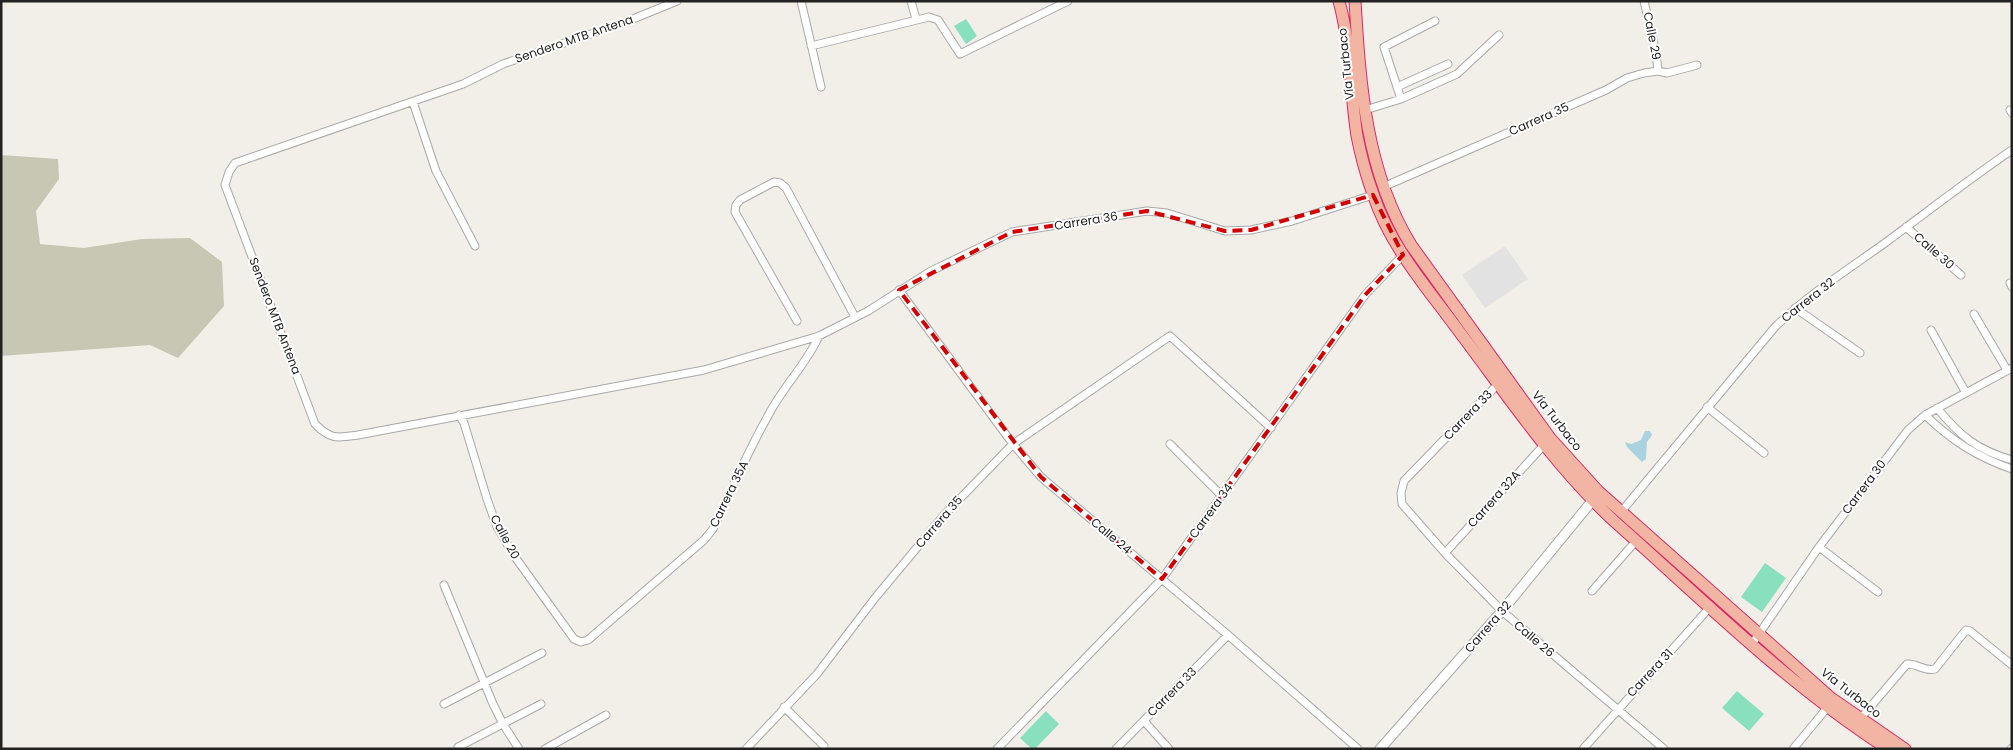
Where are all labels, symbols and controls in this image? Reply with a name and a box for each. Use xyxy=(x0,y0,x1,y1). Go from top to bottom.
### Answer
street label: Sendero MTB Antena xyxy=(513,10,635,67)
street label: Calle 29 xyxy=(1640,11,1665,61)
street label: Vía Turbaco xyxy=(1333,27,1358,101)
street label: Carrera 35 xyxy=(1506,98,1572,139)
street label: Carrera 36 xyxy=(1053,207,1119,234)
street label: Calle 30 xyxy=(1910,228,1958,273)
street label: Sendero MTB Antena xyxy=(245,255,306,377)
street label: Carrera 32 xyxy=(1777,273,1838,326)
street label: Carrera 33 xyxy=(1439,386,1496,443)
street label: Vía Turbaco xyxy=(1528,387,1587,455)
street label: Carrera 30 xyxy=(1838,456,1890,517)
street label: Carrera 35A xyxy=(705,458,752,530)
street label: Carrera 32A xyxy=(1463,466,1524,531)
street label: Carrera 34 xyxy=(1185,479,1237,542)
street label: Carrera 35 xyxy=(911,492,966,551)
street label: Calle 20 xyxy=(487,511,524,562)
street label: Calle 24 xyxy=(1087,514,1136,558)
street label: Carrera 32 xyxy=(1460,597,1515,656)
street label: Calle 26 xyxy=(1510,617,1558,661)
street label: Carrera 31 xyxy=(1623,645,1676,701)
street label: Carrera 33 xyxy=(1143,663,1200,720)
street label: Vía Turbaco xyxy=(1818,664,1885,722)

